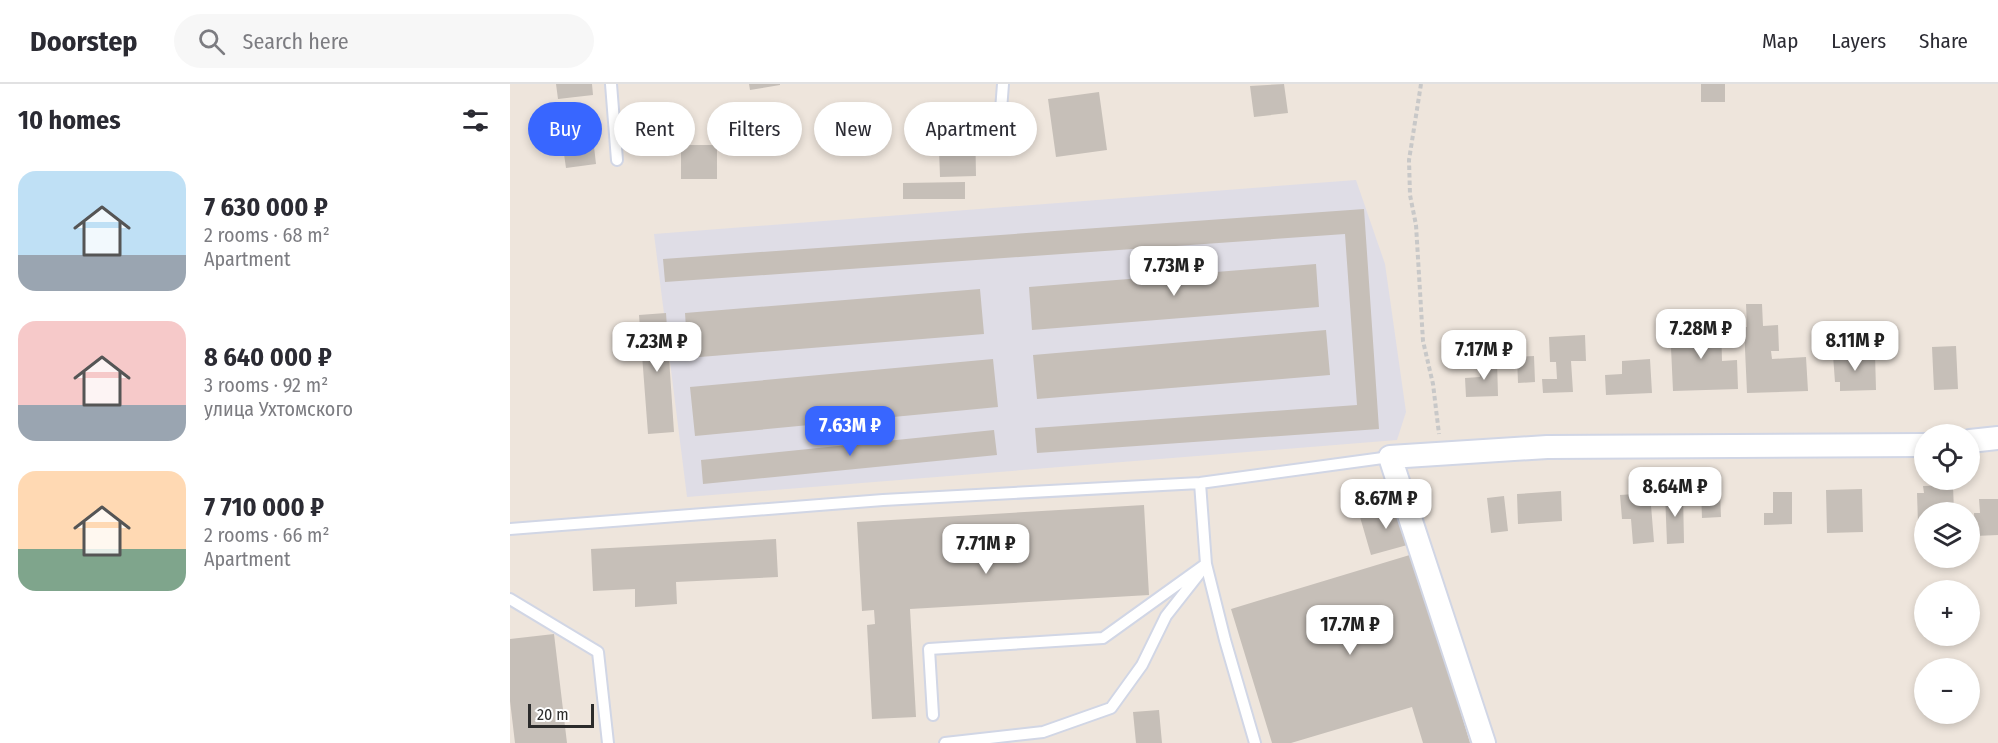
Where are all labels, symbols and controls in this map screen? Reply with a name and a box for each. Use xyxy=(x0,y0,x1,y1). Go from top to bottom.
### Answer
search box xyxy=(174,14,594,68)
text: Doorstep xyxy=(30,25,138,58)
icon: search xyxy=(195,25,228,58)
text: Search here xyxy=(243,28,349,55)
text: Map xyxy=(1762,28,1798,54)
text: Layers xyxy=(1831,28,1886,54)
text: Share xyxy=(1919,28,1968,54)
chip: Buy xyxy=(528,102,602,156)
chip: Rent xyxy=(614,102,695,156)
chip: Filters xyxy=(707,102,802,156)
chip: New xyxy=(814,102,892,156)
chip: Apartment xyxy=(904,102,1037,156)
icon: filters xyxy=(459,104,492,137)
text: 10 homes xyxy=(18,105,121,136)
text: 7 630 000 ₽ xyxy=(204,192,328,223)
icon: home xyxy=(66,195,138,267)
text: 2 rooms · 68 m² xyxy=(204,223,330,247)
pin: 7.73M ₽ xyxy=(1119,246,1229,297)
text: Apartment xyxy=(204,247,291,271)
text: 7.73M ₽ xyxy=(1144,253,1204,277)
pin: 7.28M ₽ xyxy=(1646,309,1756,360)
text: 7.28M ₽ xyxy=(1670,316,1732,340)
pin: 8.11M ₽ xyxy=(1800,321,1910,372)
pin: 7.23M ₽ xyxy=(602,322,712,373)
text: 8.11M ₽ xyxy=(1825,328,1885,352)
text: 7.23M ₽ xyxy=(626,329,688,353)
pin: 7.17M ₽ xyxy=(1429,330,1539,381)
text: 7.17M ₽ xyxy=(1455,337,1513,361)
text: 8 640 000 ₽ xyxy=(204,342,332,373)
icon: home xyxy=(66,345,138,417)
text: 3 rooms · 92 m² xyxy=(204,373,328,397)
text: улица Ухтомского xyxy=(204,397,353,421)
pin: 7.63M ₽ xyxy=(795,406,905,457)
text: 7.63M ₽ xyxy=(819,413,881,437)
map controls xyxy=(1914,424,1980,724)
button: locate xyxy=(1914,424,1980,490)
pin: 8.64M ₽ xyxy=(1620,467,1730,518)
text: 8.64M ₽ xyxy=(1642,474,1708,498)
pin: 8.67M ₽ xyxy=(1331,479,1441,530)
text: 8.67M ₽ xyxy=(1355,486,1417,510)
text: 7 710 000 ₽ xyxy=(204,492,324,523)
icon: home xyxy=(66,495,138,567)
button: layers xyxy=(1914,502,1980,568)
text: 2 rooms · 66 m² xyxy=(204,523,330,547)
pin: 7.71M ₽ xyxy=(931,524,1041,575)
text: 7.71M ₽ xyxy=(956,531,1016,555)
text: Apartment xyxy=(204,547,291,571)
button: + xyxy=(1914,580,1980,646)
pin: 17.7M ₽ xyxy=(1295,605,1405,656)
text: 17.7M ₽ xyxy=(1320,612,1380,636)
button: − xyxy=(1914,658,1980,724)
scale bar xyxy=(528,701,594,728)
text: 20 m xyxy=(537,705,568,724)

